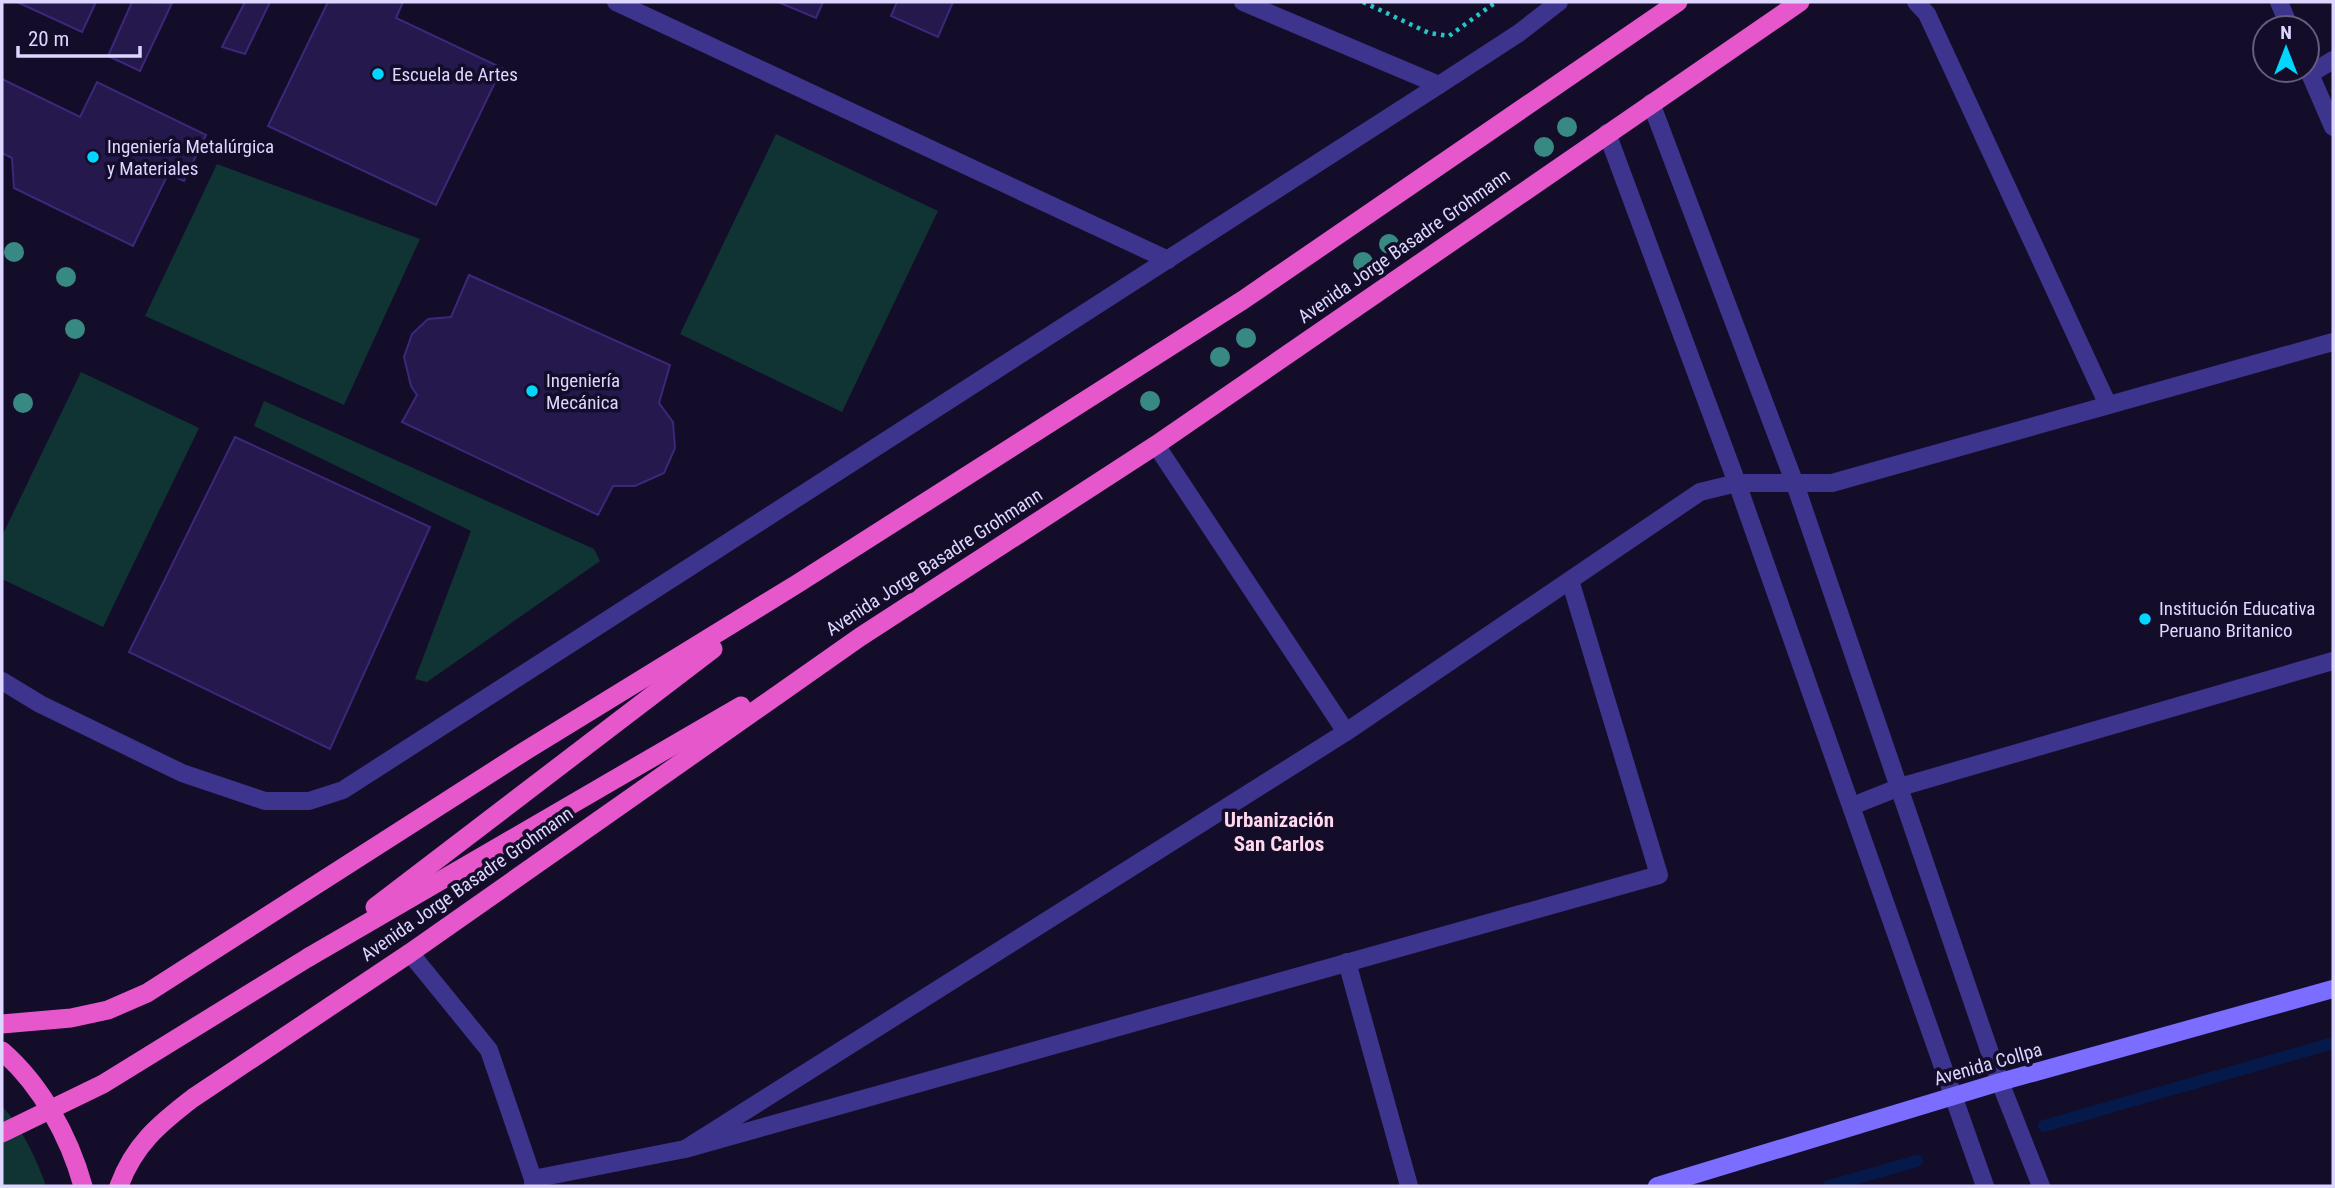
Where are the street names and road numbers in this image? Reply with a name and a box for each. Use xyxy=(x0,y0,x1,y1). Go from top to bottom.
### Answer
street label: Avenida Jorge Basadre Grohmann xyxy=(1293,164,1515,328)
street label: Avenida Jorge Basadre Grohmann xyxy=(821,483,1047,641)
street label: Avenida Jorge Basadre Grohmann xyxy=(356,802,578,966)
street label: Avenida Collpa xyxy=(1931,1038,2045,1090)

